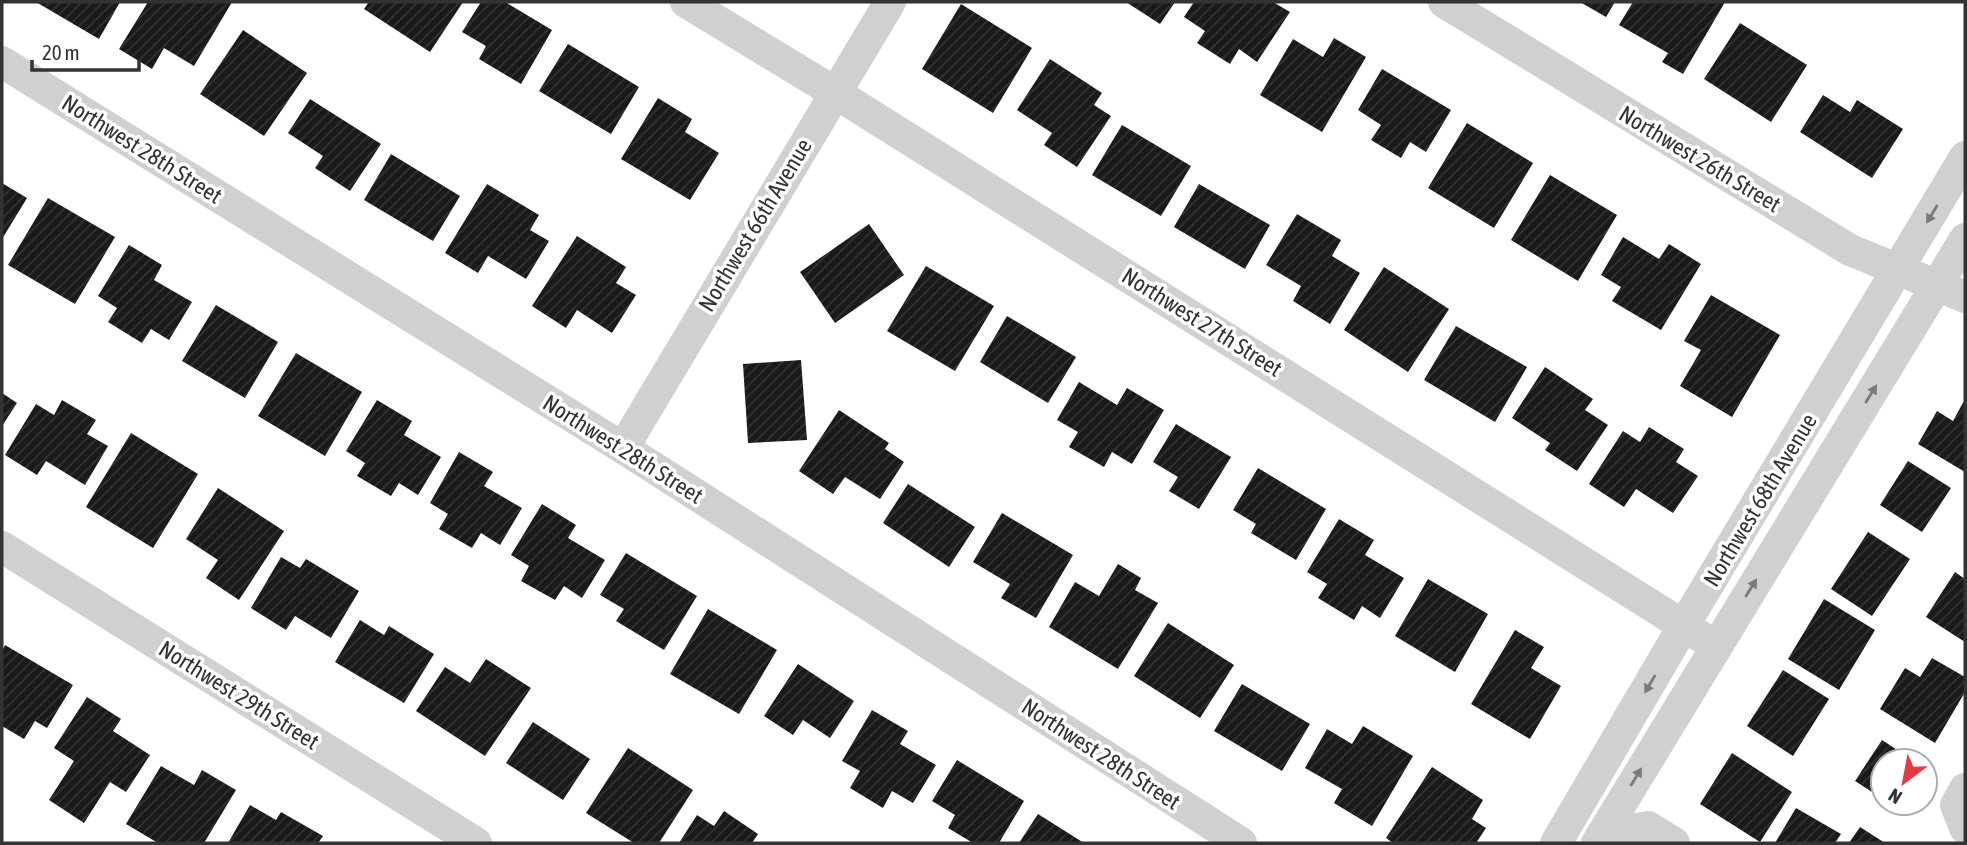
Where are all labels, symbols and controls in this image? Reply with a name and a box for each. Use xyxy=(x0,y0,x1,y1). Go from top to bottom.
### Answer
scale bar xyxy=(32,28,138,72)
text: 20 m xyxy=(42,40,80,64)
street label: Northwest 28th Street xyxy=(57,89,227,209)
street label: Northwest 26th Street xyxy=(1615,101,1785,217)
street label: Northwest 66th Avenue xyxy=(693,134,817,316)
one-way arrow xyxy=(1925,204,1938,223)
street label: Northwest 27th Street xyxy=(1117,262,1287,382)
one-way arrow xyxy=(1864,384,1877,403)
street label: Northwest 28th Street xyxy=(538,389,708,509)
street label: Northwest 68th Avenue xyxy=(1698,409,1822,591)
one-way arrow xyxy=(1745,578,1758,597)
street label: Northwest 29th Street xyxy=(154,635,324,755)
one-way arrow xyxy=(1643,675,1656,694)
street label: Northwest 28th Street xyxy=(1017,693,1185,815)
north arrow xyxy=(1869,747,1939,817)
one-way arrow xyxy=(1630,768,1643,787)
text: N xyxy=(1884,784,1906,809)

